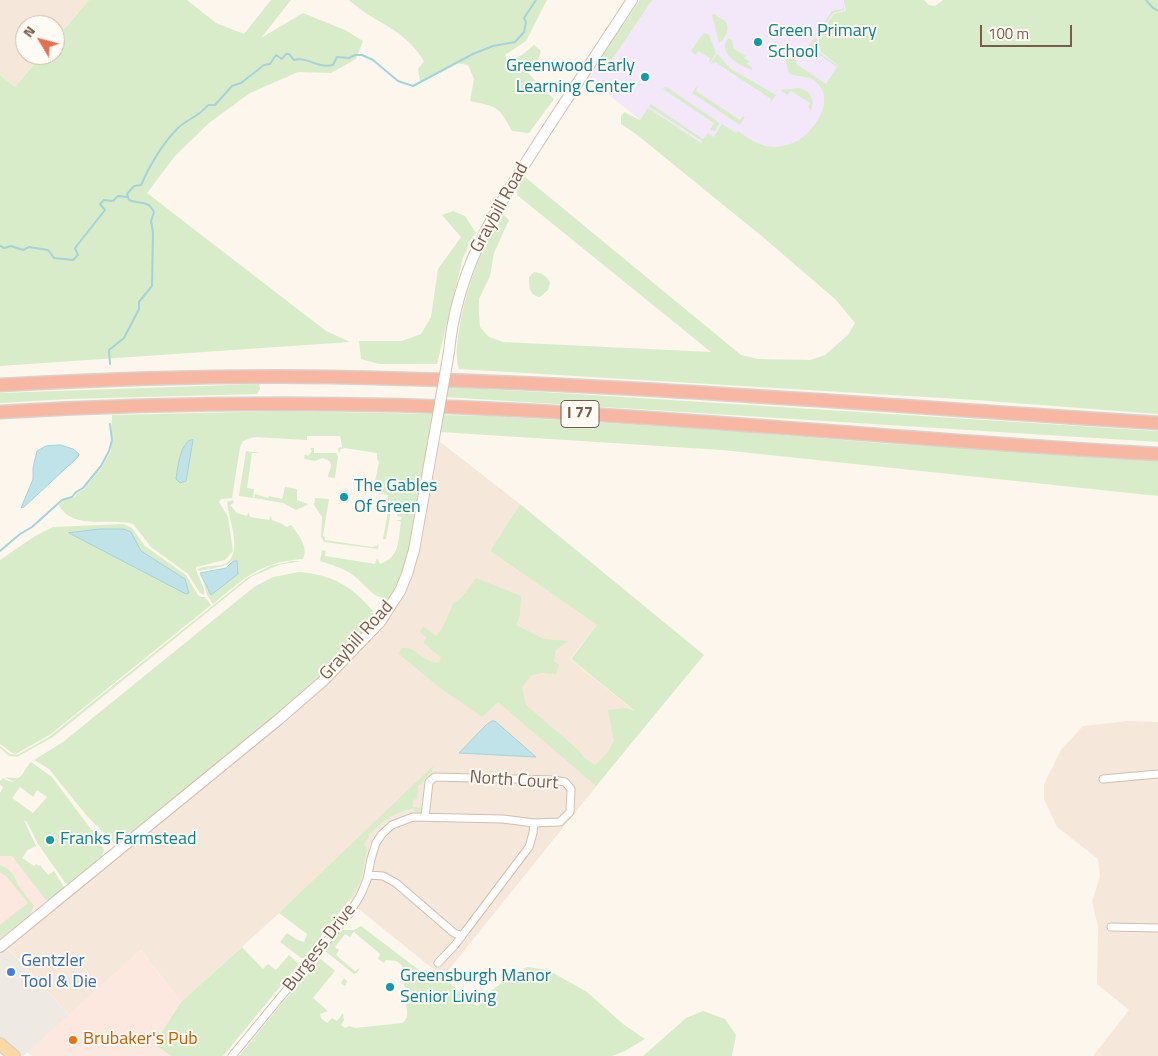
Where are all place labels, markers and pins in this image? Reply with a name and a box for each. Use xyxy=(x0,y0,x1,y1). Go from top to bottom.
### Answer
place label: Green Primary School xyxy=(768,21,877,64)
marker: Green Primary School xyxy=(752,36,764,48)
place label: Greenwood Early Learning Center xyxy=(506,56,635,98)
marker: Greenwood Early Learning Center xyxy=(639,71,651,83)
place label: The Gables Of Green xyxy=(354,476,437,518)
marker: The Gables Of Green xyxy=(338,491,350,503)
place label: Franks Farmstead xyxy=(60,829,196,851)
marker: Franks Farmstead xyxy=(44,834,56,846)
place label: Gentzler Tool & Die xyxy=(21,951,97,994)
marker: Gentzler Tool & Die xyxy=(5,966,17,978)
place label: Greensburgh Manor Senior Living xyxy=(400,966,551,1009)
marker: Greensburgh Manor Senior Living xyxy=(384,981,396,993)
place label: Brubaker's Pub xyxy=(83,1029,198,1051)
marker: Brubaker's Pub xyxy=(67,1034,79,1046)

